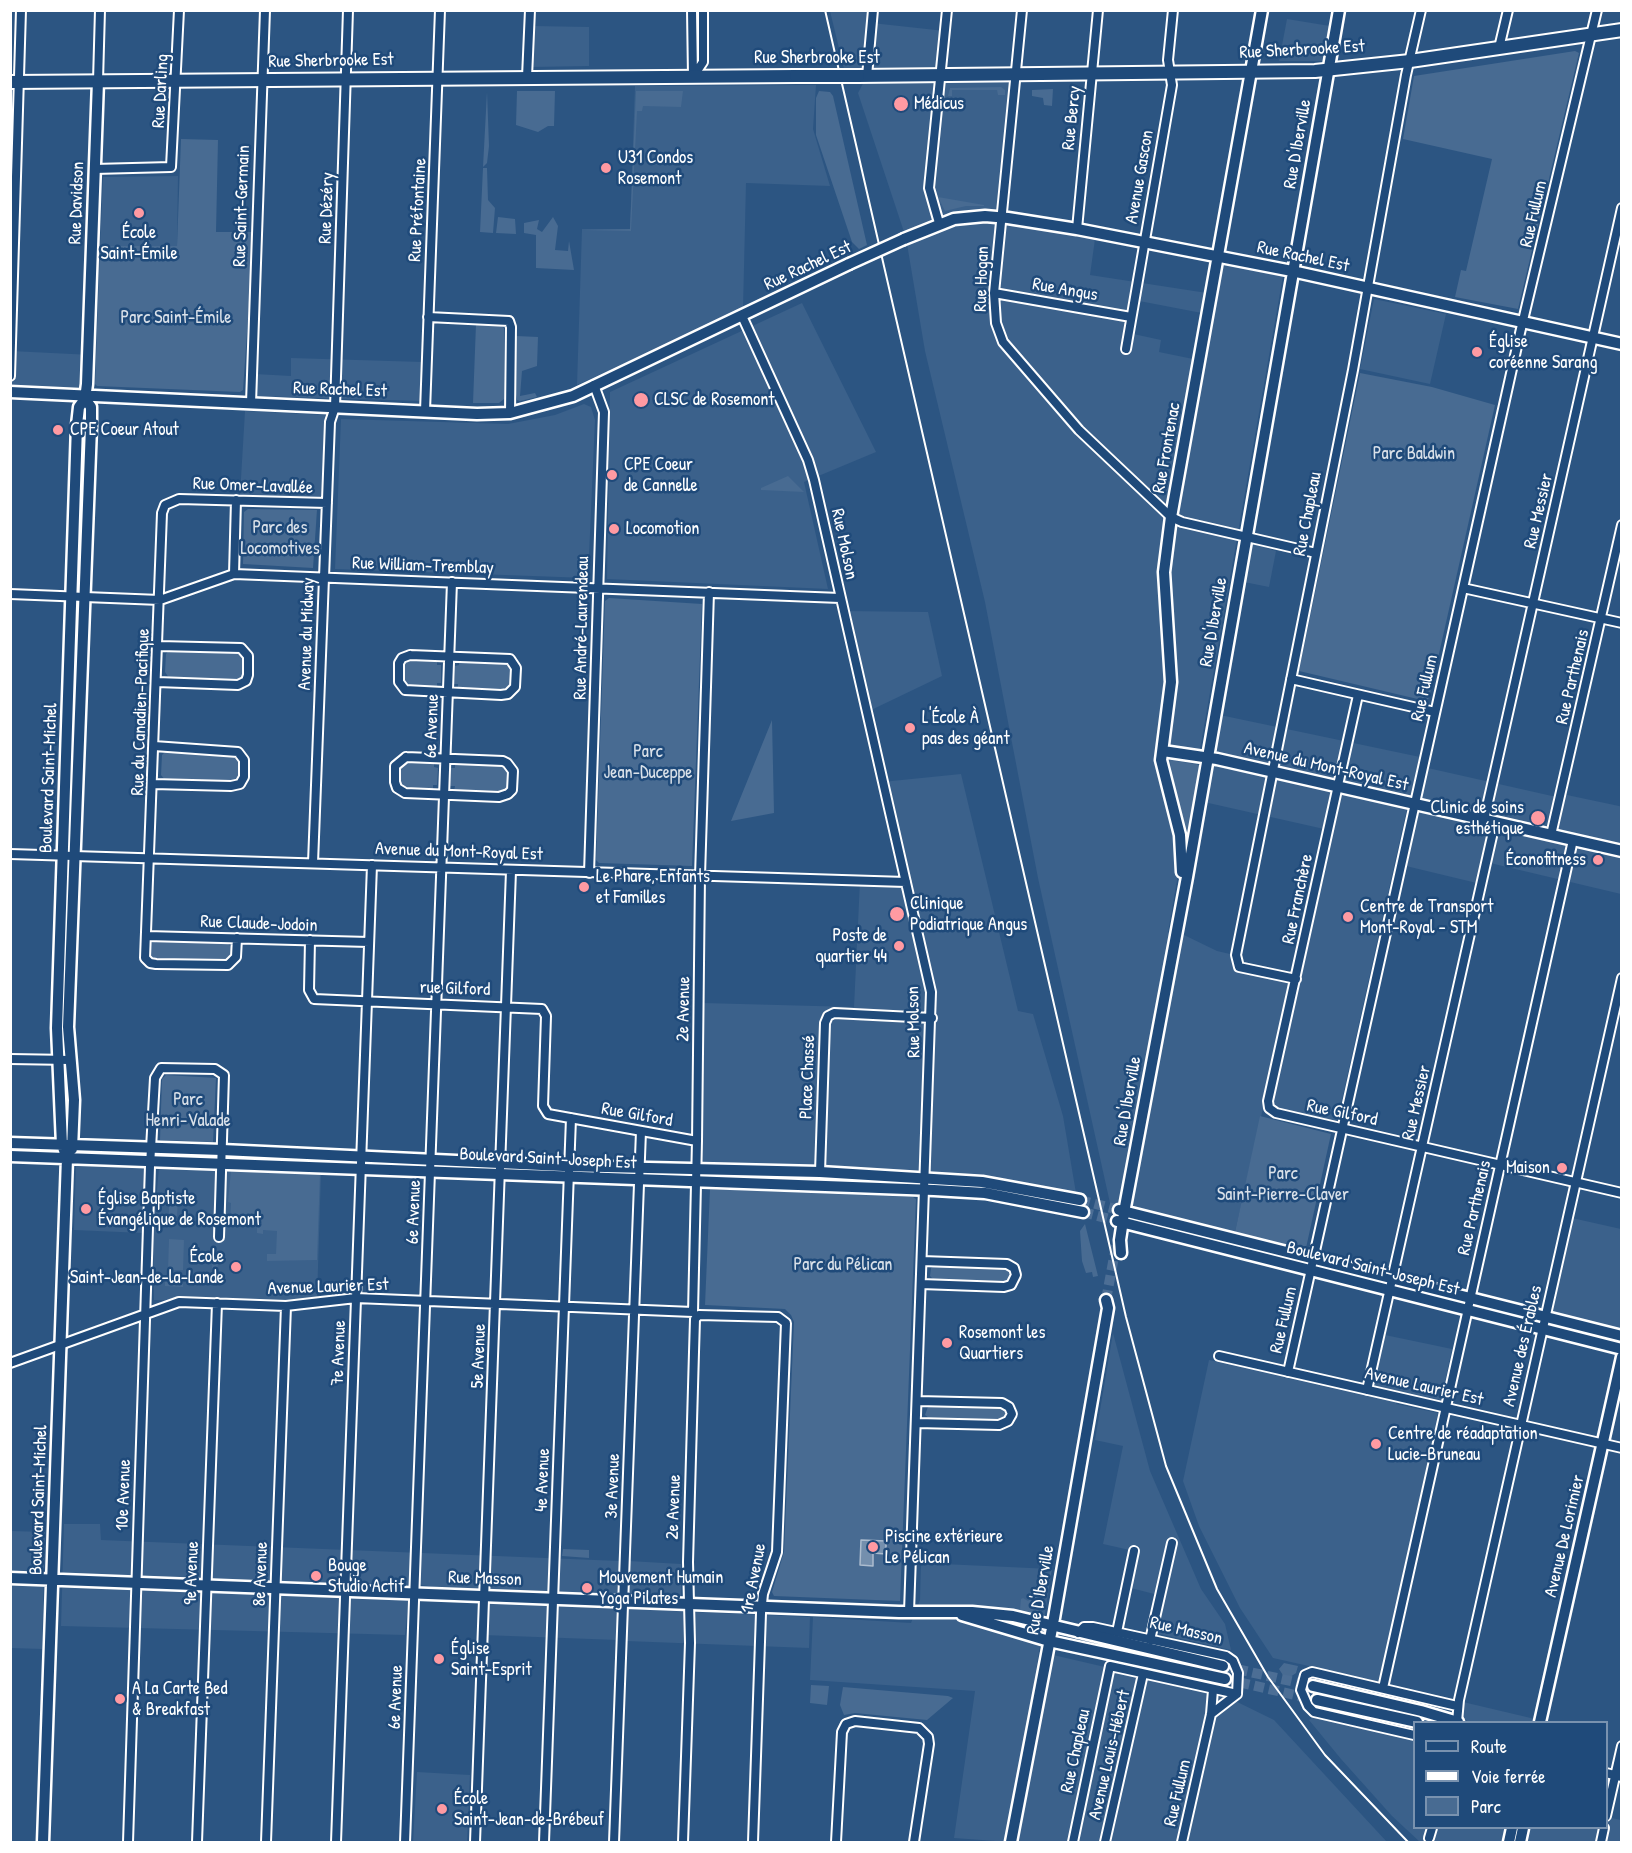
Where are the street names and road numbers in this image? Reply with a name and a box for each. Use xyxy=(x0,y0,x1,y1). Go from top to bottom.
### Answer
street label: Rue Sherbrooke Est xyxy=(1239,36,1365,64)
street label: Rue Sherbrooke Est xyxy=(754,47,880,69)
street label: Rue Sherbrooke Est xyxy=(268,49,394,73)
street label: Rue Darling xyxy=(148,53,174,129)
street label: Rue Bercy xyxy=(1058,85,1086,151)
street label: Rue D'Iberville xyxy=(1280,98,1316,190)
street label: Avenue Gascon xyxy=(1121,128,1159,226)
street label: Rue Saint-Germain xyxy=(229,145,255,267)
street label: Rue Préfontaine xyxy=(404,158,432,262)
street label: Rue Davidson xyxy=(65,161,89,245)
street label: Rue Dézéry xyxy=(315,172,339,244)
street label: Rue Fullum xyxy=(1516,179,1552,249)
street label: Rue Rachel Est xyxy=(761,236,855,296)
street label: Rue Rachel Est xyxy=(1255,237,1351,277)
street label: Rue Hogan xyxy=(970,246,994,312)
street label: Rue Angus xyxy=(1031,274,1099,306)
street label: Rue Rachel Est xyxy=(293,378,387,402)
street label: Rue Frontenac xyxy=(1148,401,1186,495)
street label: Rue Chapleau xyxy=(1289,470,1327,558)
street label: Rue Messier xyxy=(1520,471,1558,551)
street label: Rue Omer-Lavallée xyxy=(192,473,314,499)
street label: Rue Molson xyxy=(826,507,862,581)
street label: Rue William-Tremblay xyxy=(352,553,494,579)
street label: Rue André-Laurendeau xyxy=(570,556,594,700)
street label: Rue D'Iberville xyxy=(1196,576,1232,668)
street label: Avenue du Midway xyxy=(294,577,320,691)
street label: Rue du Canadien-Pacifique xyxy=(127,628,155,796)
street label: Rue Parthenais xyxy=(1552,628,1594,726)
street label: Rue Fullum xyxy=(1407,653,1443,723)
street label: 6e Avenue xyxy=(420,694,444,758)
street label: Boulevard Saint-Michel xyxy=(36,703,62,853)
street label: Avenue du Mont-Royal Est xyxy=(1242,738,1410,796)
street label: Avenue du Mont-Royal Est xyxy=(375,838,543,866)
street label: Rue Franchère xyxy=(1278,852,1318,946)
street label: Rue Claude-Jodoin xyxy=(200,911,318,937)
street label: 2e Avenue xyxy=(673,976,695,1042)
street label: rue Gilford xyxy=(419,977,491,1001)
street label: Rue Molson xyxy=(903,986,925,1058)
street label: Place Chassé xyxy=(796,1035,820,1119)
street label: Rue D'Iberville xyxy=(1110,1055,1146,1147)
street label: Rue Messier xyxy=(1398,1063,1436,1143)
street label: Rue Gilford xyxy=(1305,1095,1379,1131)
street label: Rue Gilford xyxy=(600,1098,674,1132)
street label: Boulevard Saint-Joseph Est xyxy=(459,1144,637,1174)
street label: Rue Parthenais xyxy=(1454,1159,1496,1257)
street label: 6e Avenue xyxy=(402,1180,426,1244)
street label: Boulevard Saint-Joseph Est xyxy=(1284,1237,1462,1301)
street label: Avenue Laurier Est xyxy=(267,1274,389,1300)
street label: Avenue des Érables xyxy=(1499,1284,1547,1408)
street label: Rue Fullum xyxy=(1266,1285,1302,1355)
street label: 7e Avenue xyxy=(327,1320,351,1386)
street label: 5e Avenue xyxy=(467,1323,491,1389)
street label: Avenue Laurier Est xyxy=(1363,1363,1485,1411)
street label: Boulevard Saint-Michel xyxy=(26,1425,52,1575)
street label: 4e Avenue xyxy=(531,1448,555,1512)
street label: 3e Avenue xyxy=(601,1453,625,1519)
street label: 10e Avenue xyxy=(112,1459,136,1531)
street label: Avenue De Lorimier xyxy=(1540,1473,1590,1599)
street label: 2e Avenue xyxy=(662,1474,686,1540)
street label: 9e Avenue xyxy=(180,1541,204,1605)
street label: 8e Avenue xyxy=(249,1541,273,1607)
street label: 1re Avenue xyxy=(737,1541,771,1615)
street label: Rue D'Iberville xyxy=(1023,1544,1059,1636)
street label: Rue Masson xyxy=(448,1567,522,1591)
street label: Rue Masson xyxy=(1148,1612,1224,1650)
street label: 6e Avenue xyxy=(384,1665,408,1729)
street label: Avenue Louis-Hébert xyxy=(1085,1688,1135,1822)
street label: Rue Chapleau xyxy=(1057,1707,1095,1795)
street label: Rue Fullum xyxy=(1160,1758,1196,1828)

